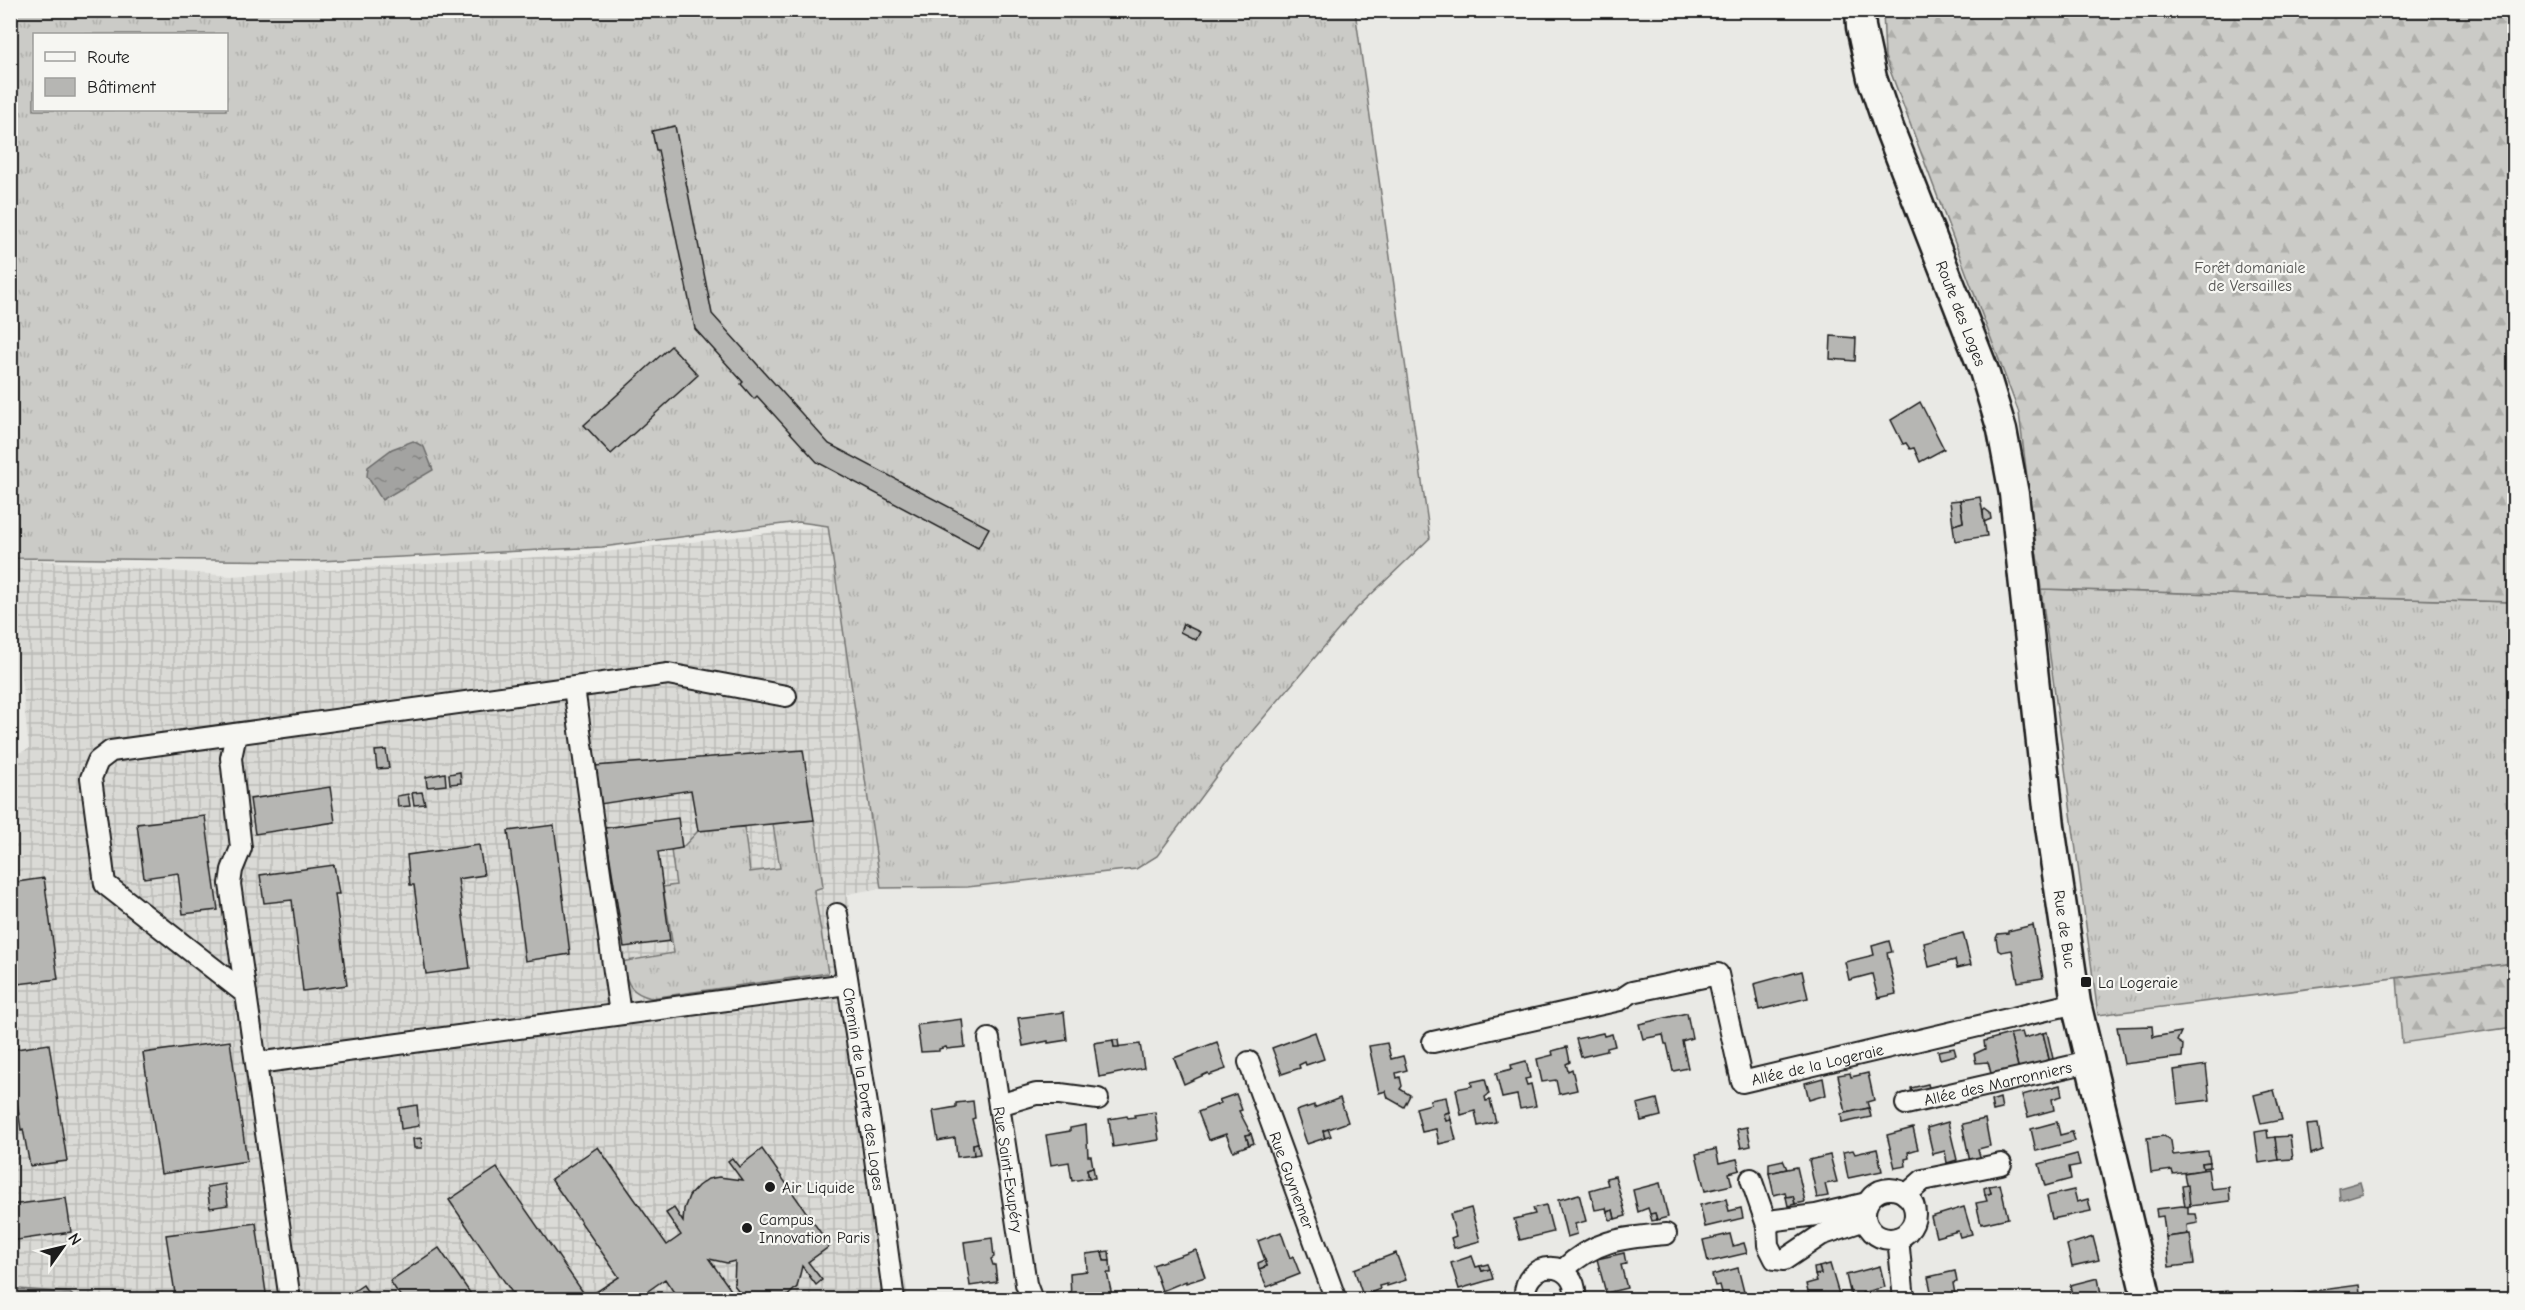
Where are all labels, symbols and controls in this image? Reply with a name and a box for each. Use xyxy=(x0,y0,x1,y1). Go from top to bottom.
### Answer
legend xyxy=(33,33,228,111)
text: Route xyxy=(87,47,130,68)
text: Bâtiment xyxy=(87,77,157,98)
street label: Route des Loges xyxy=(1932,259,1989,369)
park label: Forêt domaniale de Versailles xyxy=(2194,259,2306,295)
street label: Rue de Buc xyxy=(2050,889,2079,970)
place label: La Logeraie xyxy=(2098,974,2178,992)
marker: La Logeraie xyxy=(2079,975,2093,989)
street label: Chemin de la Porte des Loges xyxy=(839,986,887,1192)
street label: Allée de la Logeraie xyxy=(1750,1041,1886,1090)
street label: Allée des Marronniers xyxy=(1922,1058,2074,1110)
street label: Rue Saint-Exupéry xyxy=(989,1105,1026,1235)
street label: Rue Guynemer xyxy=(1265,1129,1318,1232)
place label: Air Liquide xyxy=(782,1179,855,1197)
marker: Air Liquide xyxy=(763,1180,777,1194)
place label: Campus Innovation Paris xyxy=(759,1211,870,1247)
north arrow xyxy=(33,1217,93,1277)
marker: Campus Innovation Paris xyxy=(740,1221,754,1235)
text: N xyxy=(64,1230,85,1249)

